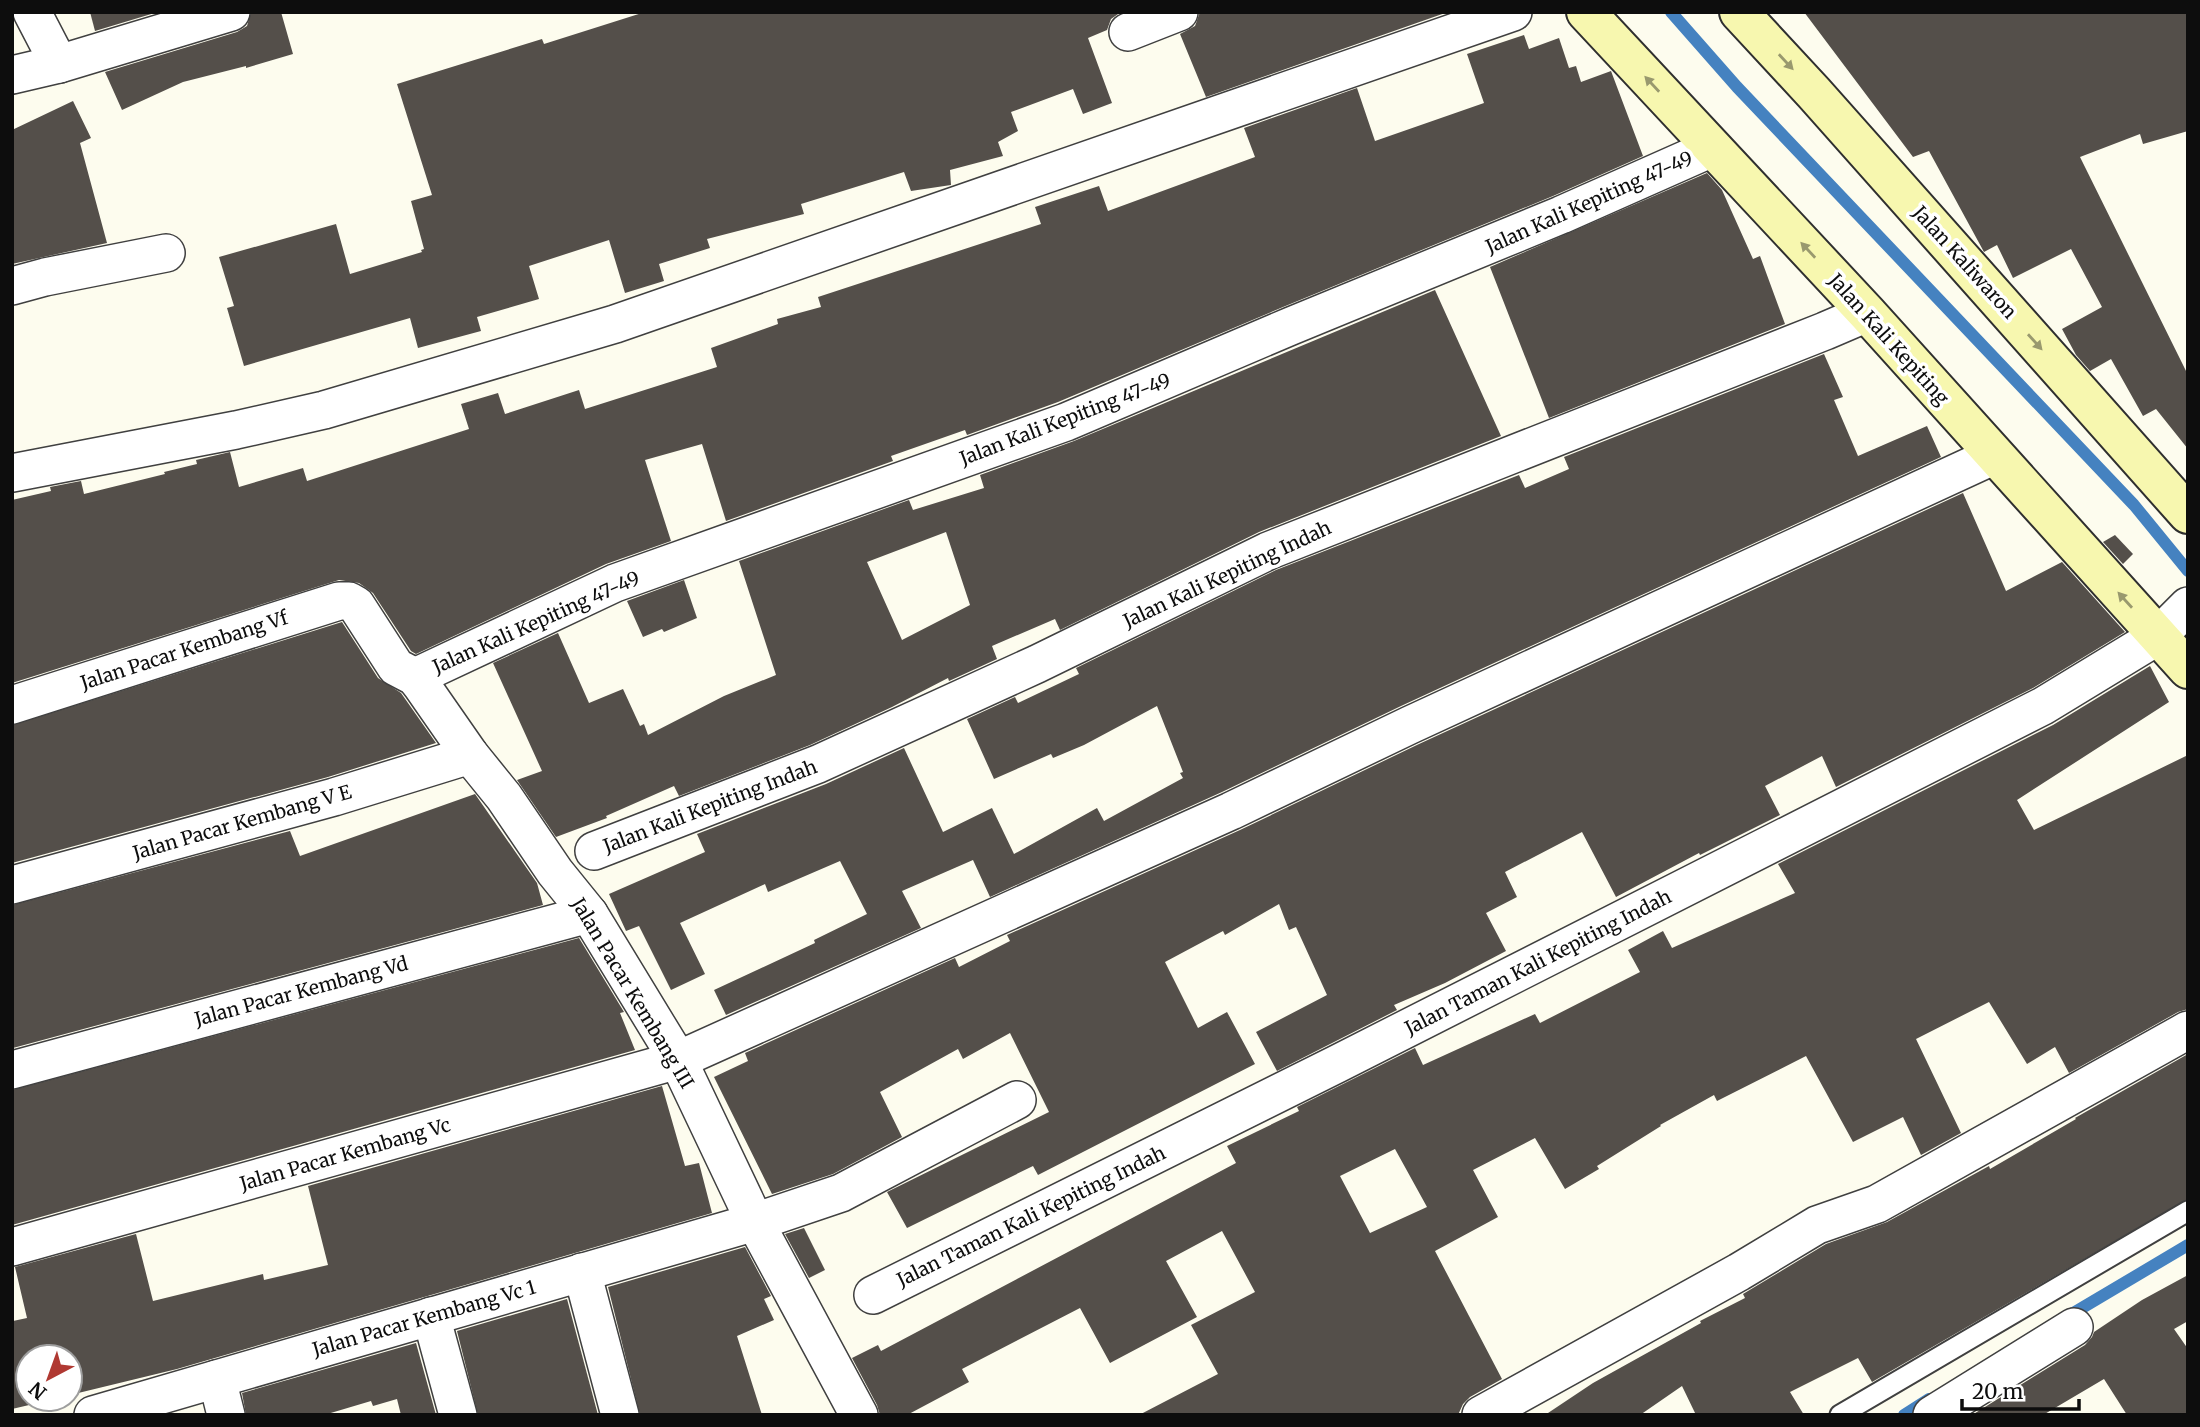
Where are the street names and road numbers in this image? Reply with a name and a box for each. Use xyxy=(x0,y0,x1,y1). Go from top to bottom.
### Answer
street label: Jalan Kali Kepiting 47-49 xyxy=(1481,145,1696,259)
street label: Jalan Kaliwaron xyxy=(1907,200,2022,324)
street label: Jalan Kali Kepiting xyxy=(1823,268,1955,410)
street label: Jalan Kali Kepiting 47-49 xyxy=(955,368,1174,471)
street label: Jalan Kali Kepiting Indah xyxy=(1118,515,1335,633)
street label: Jalan Kali Kepiting 47-49 xyxy=(428,565,643,679)
street label: Jalan Pacar Kembang Vf xyxy=(76,605,291,695)
street label: Jalan Kali Kepiting Indah xyxy=(599,754,821,858)
street label: Jalan Pacar Kembang V E xyxy=(129,779,354,865)
street label: Jalan Taman Kali Kepiting Indah xyxy=(1400,884,1676,1040)
street label: Jalan Pacar Kembang III xyxy=(566,892,699,1093)
street label: Jalan Pacar Kembang Vd xyxy=(191,951,410,1031)
street label: Jalan Pacar Kembang Vc xyxy=(236,1112,453,1196)
street label: Jalan Taman Kali Kepiting Indah xyxy=(892,1140,1170,1292)
street label: Jalan Pacar Kembang Vc 1 xyxy=(309,1275,539,1362)

